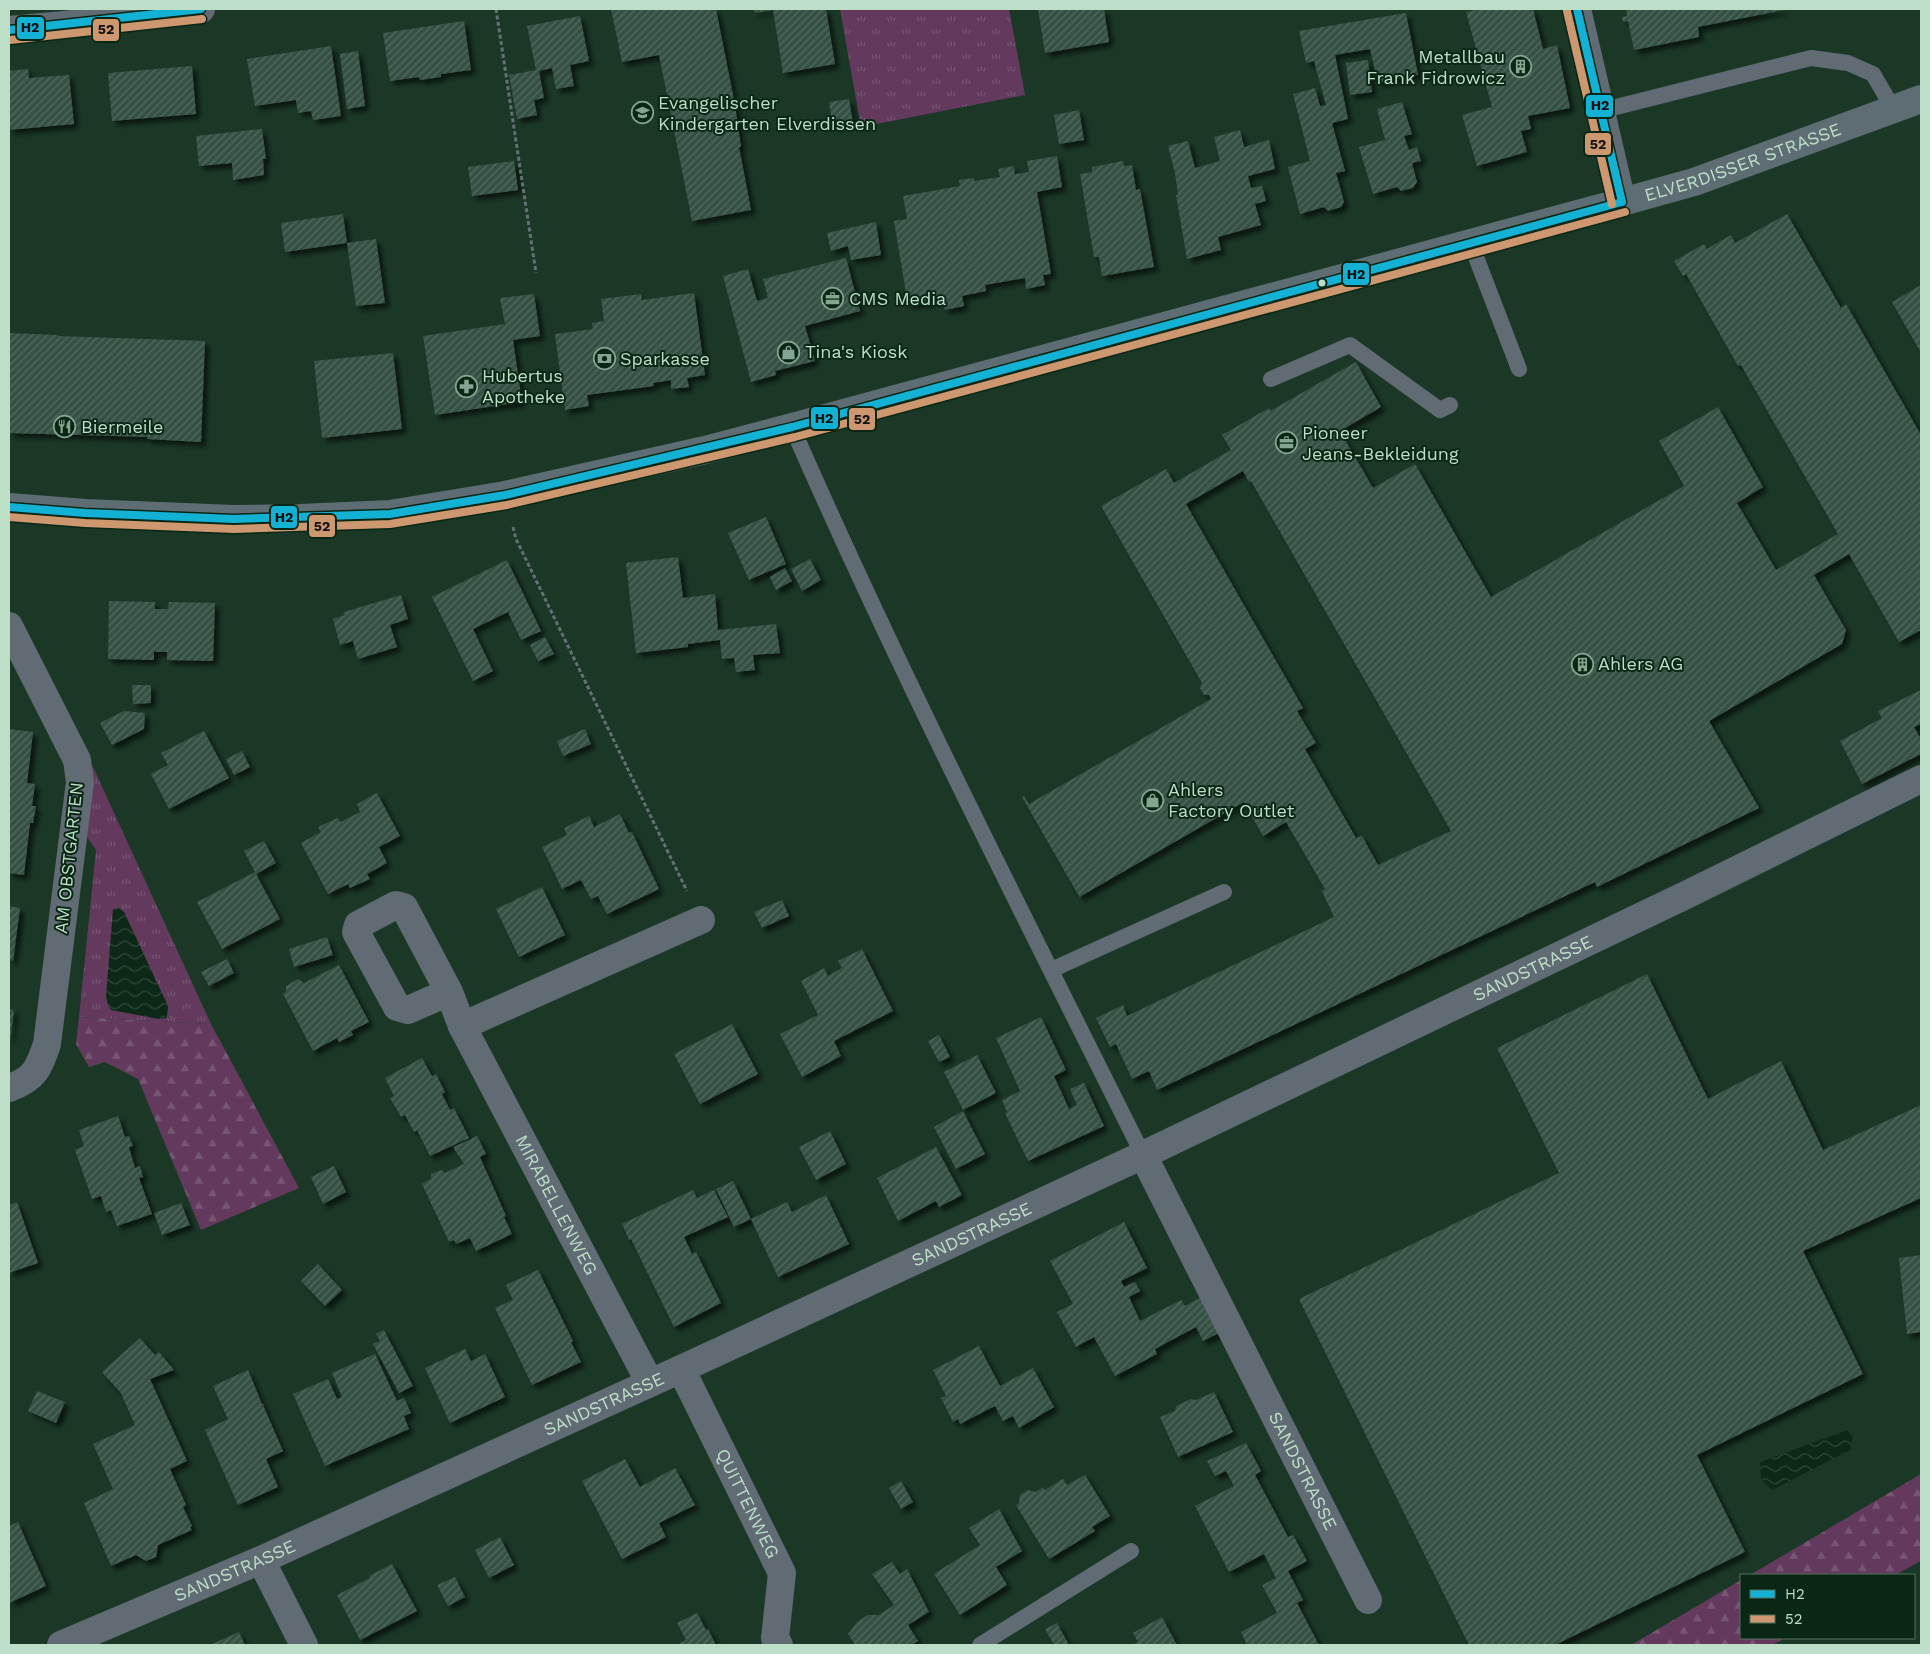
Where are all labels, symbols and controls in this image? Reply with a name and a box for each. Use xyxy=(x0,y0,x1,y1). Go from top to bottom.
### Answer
line badge: H2 xyxy=(16,16,45,40)
line badge: 52 xyxy=(92,18,120,42)
text: H2 xyxy=(21,19,39,35)
text: 52 xyxy=(98,21,114,37)
place label: Metallbau Frank Fidrowicz xyxy=(1366,46,1505,88)
building icon: Metallbau Frank Fidrowicz xyxy=(1509,55,1533,79)
place label: Evangelischer Kindergarten Elverdissen xyxy=(658,92,876,134)
line badge: H2 xyxy=(1585,94,1614,118)
text: H2 xyxy=(1591,97,1609,113)
school or university icon: Evangelischer Kindergarten Elverdissen xyxy=(630,101,654,125)
street label: ELVERDISSER STRASSE xyxy=(1642,118,1844,205)
line badge: 52 xyxy=(1584,132,1612,156)
text: 52 xyxy=(1590,136,1606,152)
line badge: H2 xyxy=(1342,262,1370,286)
text: H2 xyxy=(1347,266,1365,282)
unlabelled marker xyxy=(1317,278,1327,288)
office icon: CMS Media xyxy=(821,287,845,311)
place label: CMS Media xyxy=(849,288,946,309)
shop icon: Tina's Kiosk xyxy=(777,340,801,364)
place label: Tina's Kiosk xyxy=(805,341,908,362)
bank icon: Sparkasse xyxy=(592,347,616,371)
place label: Sparkasse xyxy=(620,348,710,369)
place label: Hubertus Apotheke xyxy=(482,365,565,407)
pharmacy icon: Hubertus Apotheke xyxy=(454,374,478,398)
line badge: H2 xyxy=(810,406,839,430)
line badge: 52 xyxy=(848,407,876,431)
text: H2 xyxy=(815,410,833,426)
text: 52 xyxy=(854,411,870,427)
restaurant icon: Biermeile xyxy=(53,415,77,439)
place label: Biermeile xyxy=(81,416,164,437)
place label: Pioneer Jeans-Bekleidung xyxy=(1302,422,1459,464)
office icon: Pioneer Jeans-Bekleidung xyxy=(1274,431,1298,455)
line badge: H2 xyxy=(270,505,298,529)
text: H2 xyxy=(275,509,293,525)
line badge: 52 xyxy=(308,514,336,538)
text: 52 xyxy=(314,518,330,534)
building icon: Ahlers AG xyxy=(1570,652,1594,676)
place label: Ahlers AG xyxy=(1598,653,1683,674)
place label: Ahlers Factory Outlet xyxy=(1168,779,1295,821)
street label: AM OBSTGARTEN xyxy=(50,781,87,935)
shop icon: Ahlers Factory Outlet xyxy=(1140,788,1164,812)
street label: SANDSTRASSE xyxy=(1470,930,1596,1005)
street label: MIRABELLENWEG xyxy=(511,1131,602,1279)
street label: SANDSTRASSE xyxy=(908,1197,1035,1271)
street label: SANDSTRASSE xyxy=(540,1367,667,1440)
street label: SANDSTRASSE xyxy=(1265,1408,1342,1533)
street label: QUITTENWEG xyxy=(712,1445,784,1561)
street label: SANDSTRASSE xyxy=(171,1535,298,1606)
legend xyxy=(1740,1574,1915,1639)
text: H2 xyxy=(1785,1585,1805,1603)
text: 52 xyxy=(1785,1610,1802,1628)

